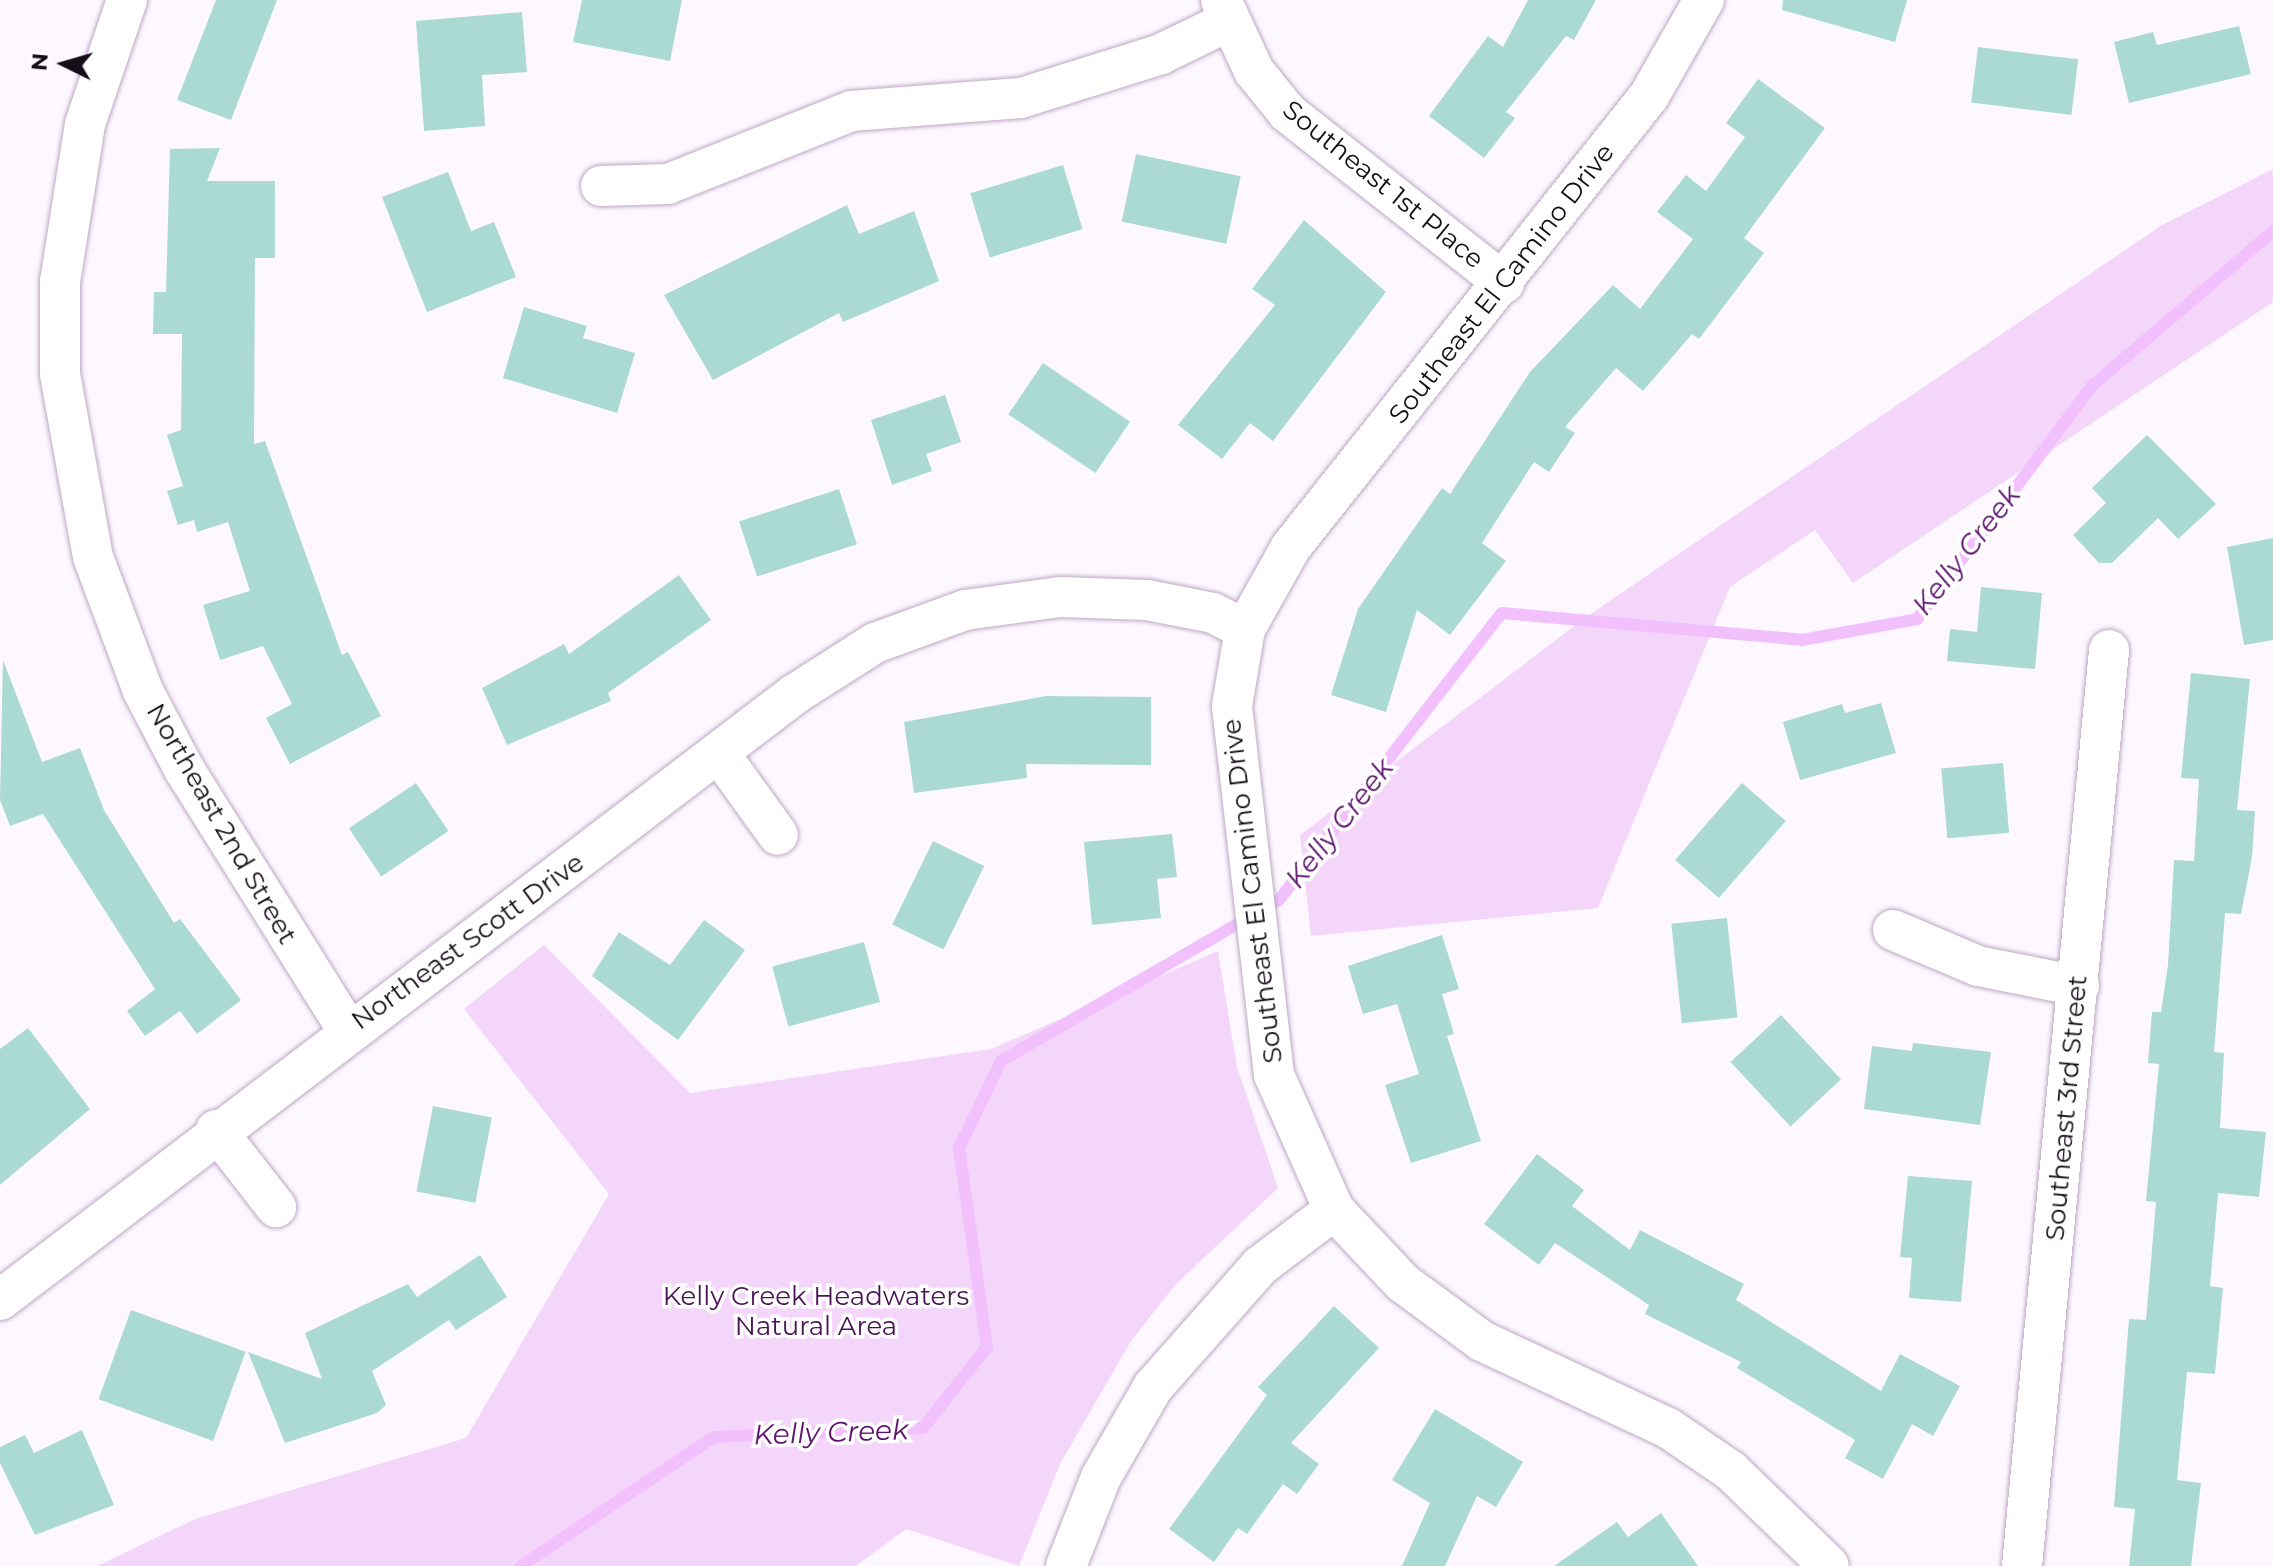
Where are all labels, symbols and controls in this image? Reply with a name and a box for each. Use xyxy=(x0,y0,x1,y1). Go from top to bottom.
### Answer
north arrow xyxy=(24,24,104,104)
text: N xyxy=(25,52,54,72)
street label: Southeast 1st Place xyxy=(1276,94,1490,276)
street label: Southeast El Camino Drive xyxy=(1383,138,1621,430)
water label: Kelly Creek xyxy=(1905,479,2027,621)
street label: Northeast 2nd Street xyxy=(139,698,303,950)
street label: Southeast El Camino Drive xyxy=(1216,717,1290,1065)
water label: Kelly Creek xyxy=(1278,752,1400,894)
street label: Northeast Scott Drive xyxy=(346,847,590,1037)
street label: Southeast 3rd Street xyxy=(2040,974,2094,1242)
park label: Kelly Creek Headwaters Natural Area xyxy=(663,1281,969,1342)
water label: Kelly Creek xyxy=(753,1413,909,1451)

